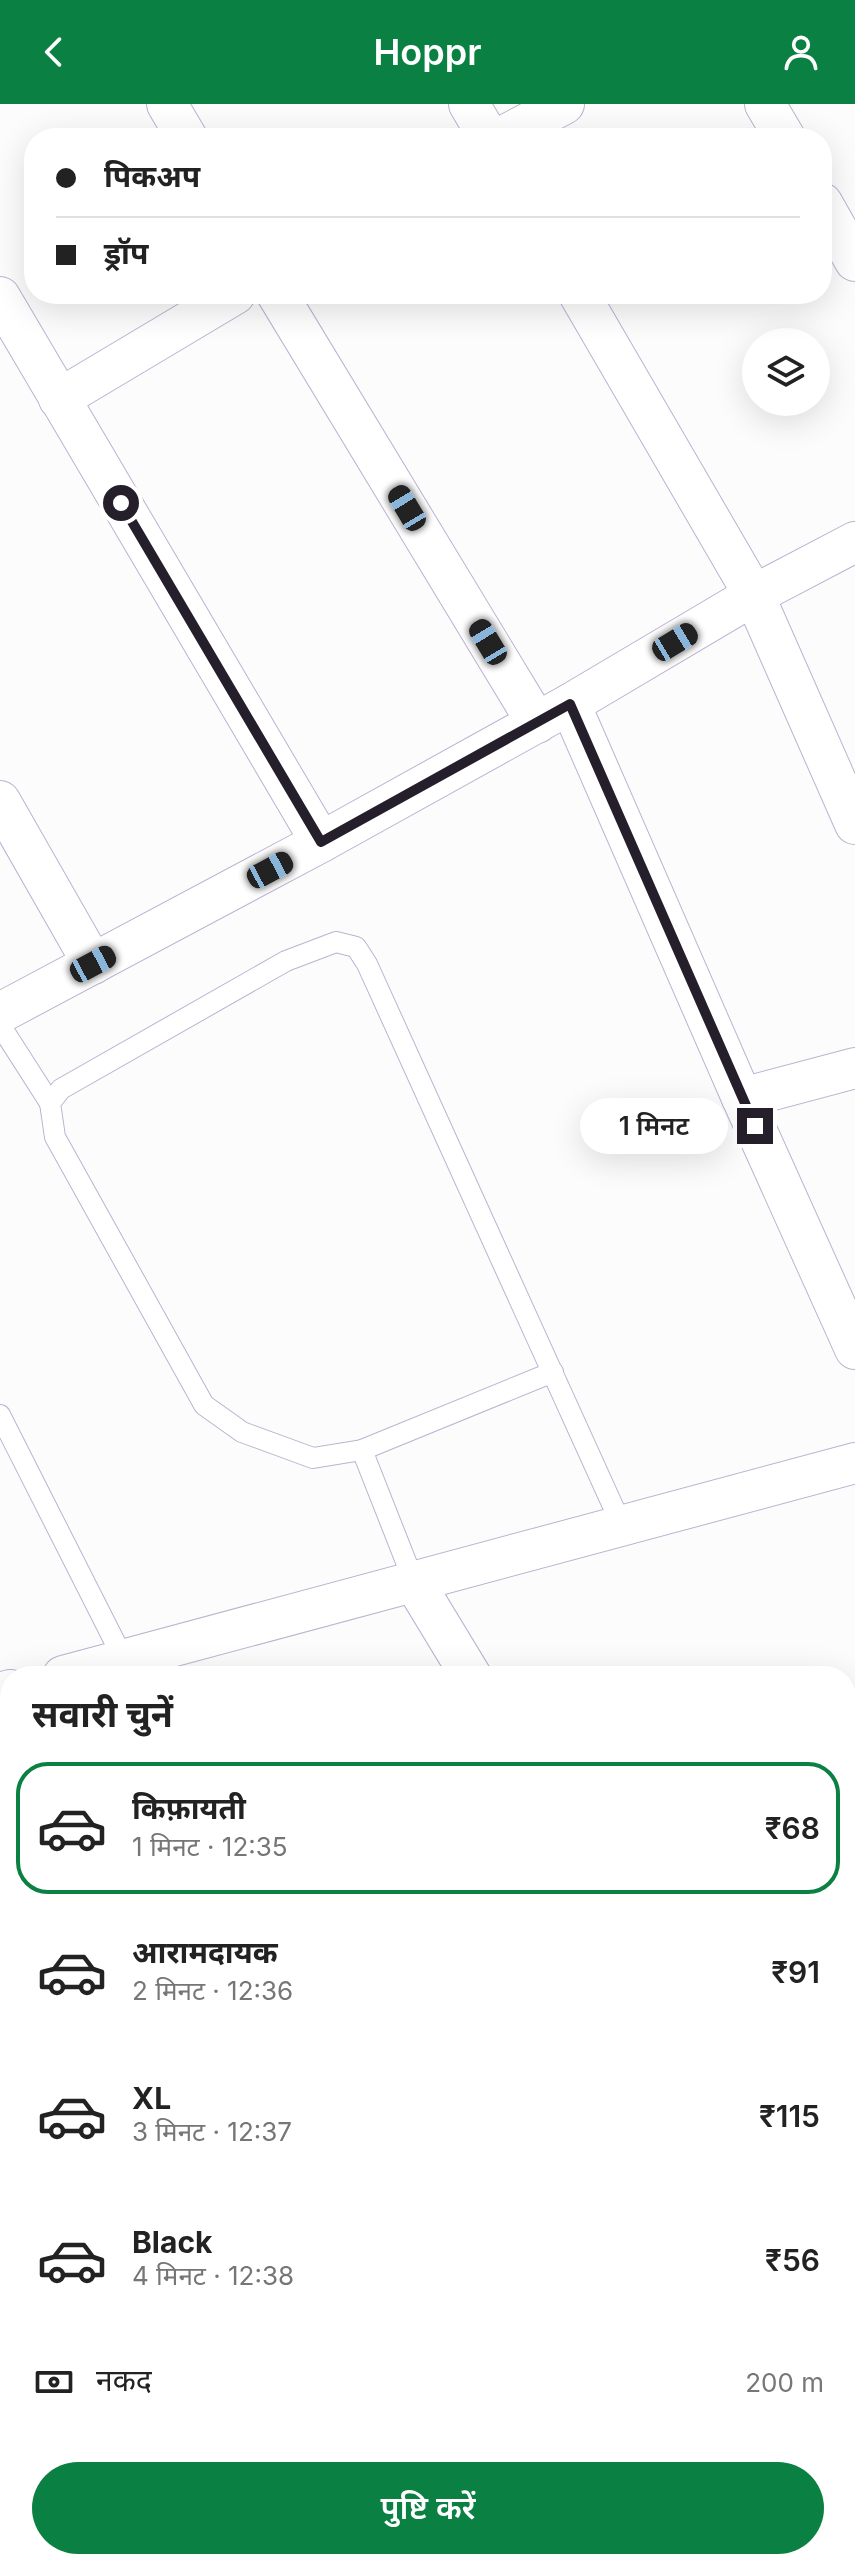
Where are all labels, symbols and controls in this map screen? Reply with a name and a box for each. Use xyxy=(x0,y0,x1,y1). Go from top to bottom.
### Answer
icon: back xyxy=(32,30,76,74)
text: Hoppr xyxy=(374,30,481,74)
icon: person xyxy=(779,30,823,74)
text: पिकअप xyxy=(104,158,200,194)
text: ड्रॉप xyxy=(104,235,148,271)
map controls xyxy=(742,328,830,416)
button: layers xyxy=(742,328,830,416)
car xyxy=(384,481,430,535)
route start xyxy=(103,485,139,521)
car xyxy=(465,615,511,669)
car xyxy=(648,619,702,665)
car xyxy=(243,848,297,892)
car xyxy=(66,942,120,986)
callout: 1 मिनट xyxy=(579,1098,727,1154)
route end xyxy=(737,1108,773,1144)
text: 1 मिनट xyxy=(619,1110,689,1141)
text: सवारी चुनें xyxy=(32,1692,173,1736)
text: किफ़ायती xyxy=(132,1790,246,1826)
icon: car xyxy=(36,1792,108,1864)
text: ₹68 xyxy=(765,1810,820,1846)
text: 1 मिनट · 12:35 xyxy=(132,1831,288,1862)
text: आरामदायक xyxy=(132,1934,278,1970)
icon: car xyxy=(36,1936,108,2008)
text: ₹91 xyxy=(771,1954,820,1990)
text: 2 मिनट · 12:36 xyxy=(132,1975,293,2006)
icon: car xyxy=(36,2080,108,2152)
text: XL xyxy=(132,2080,171,2116)
text: ₹115 xyxy=(759,2098,820,2134)
text: 3 मिनट · 12:37 xyxy=(132,2116,292,2147)
icon: car xyxy=(36,2224,108,2296)
text: Black xyxy=(132,2224,212,2260)
text: ₹56 xyxy=(765,2242,820,2278)
text: 4 मिनट · 12:38 xyxy=(132,2260,294,2291)
icon: cash xyxy=(32,2360,76,2404)
text: नकद xyxy=(96,2362,152,2398)
text: 200 m xyxy=(745,2367,824,2398)
button: पुष्टि करें xyxy=(32,2462,824,2554)

